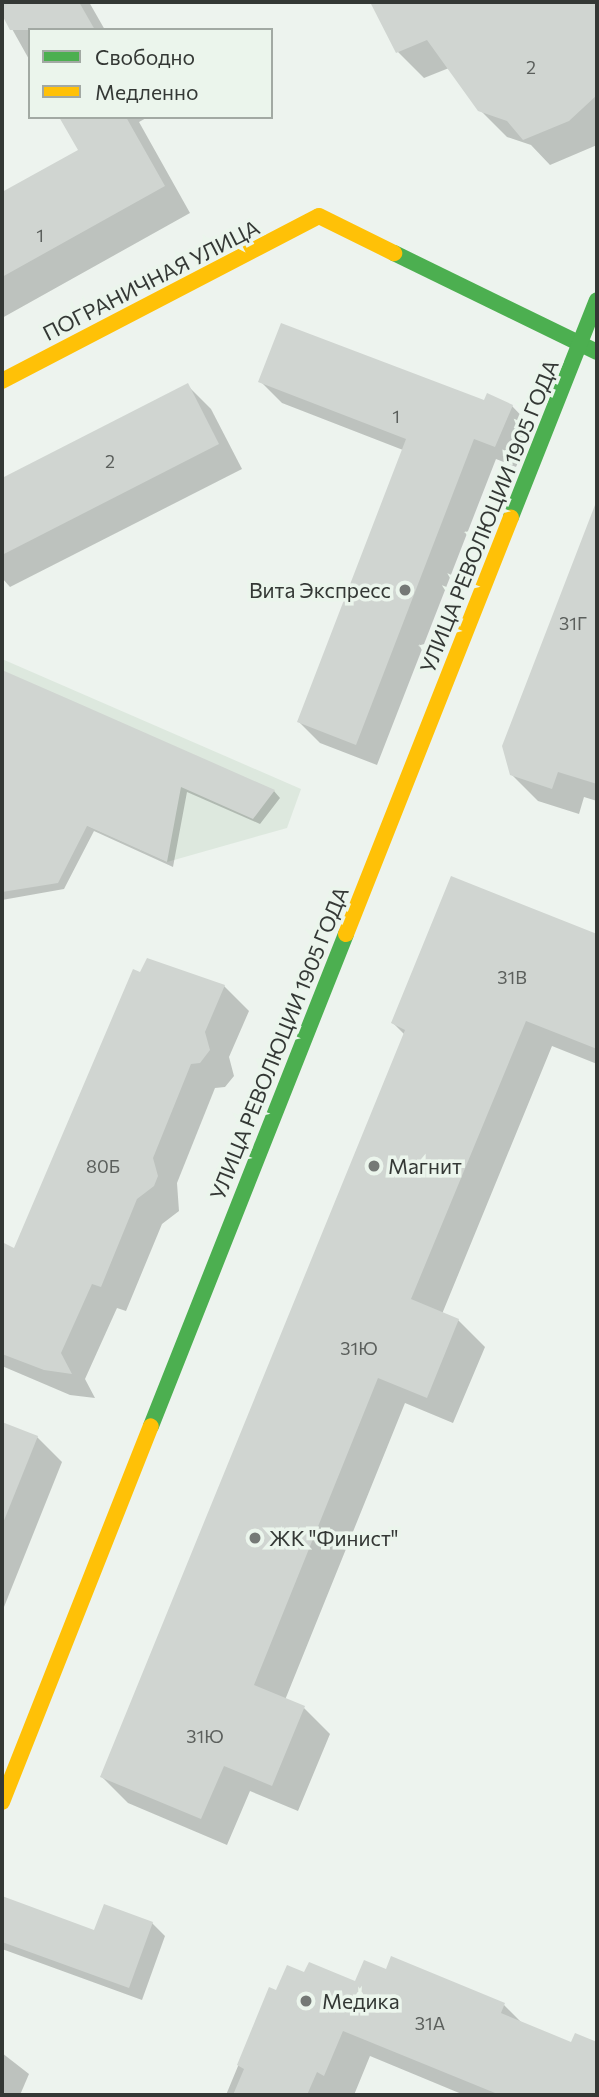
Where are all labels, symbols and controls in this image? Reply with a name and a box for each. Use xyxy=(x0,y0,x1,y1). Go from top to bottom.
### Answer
legend xyxy=(28,28,273,119)
text: Свободно xyxy=(95,44,195,69)
house number: 2 xyxy=(526,56,536,78)
text: Медленно xyxy=(95,79,199,104)
street label: ПОГРАНИЧНАЯ УЛИЦА xyxy=(38,214,264,346)
house number: 1 xyxy=(36,224,44,246)
street label: УЛИЦА РЕВОЛЮЦИИ 1905 ГОДА xyxy=(415,356,563,676)
house number: 1 xyxy=(392,405,400,427)
house number: 2 xyxy=(105,450,115,472)
place label: Вита Экспресс xyxy=(249,577,391,603)
marker: Вита Экспресс xyxy=(397,582,413,598)
house number: 31Г xyxy=(559,612,587,634)
street label: УЛИЦА РЕВОЛЮЦИИ 1905 ГОДА xyxy=(205,883,353,1203)
house number: 31В xyxy=(497,966,527,988)
place label: Магнит xyxy=(388,1153,462,1179)
house number: 80Б xyxy=(86,1155,120,1177)
marker: Магнит xyxy=(366,1158,382,1174)
house number: 31Ю xyxy=(340,1337,378,1359)
place label: ЖК "Финист" xyxy=(269,1525,399,1551)
marker: ЖК "Финист" xyxy=(247,1530,263,1546)
house number: 31Ю xyxy=(186,1725,224,1747)
place label: Медика xyxy=(322,1988,400,2014)
marker: Медика xyxy=(296,1991,316,2011)
house number: 31А xyxy=(415,2012,445,2034)

